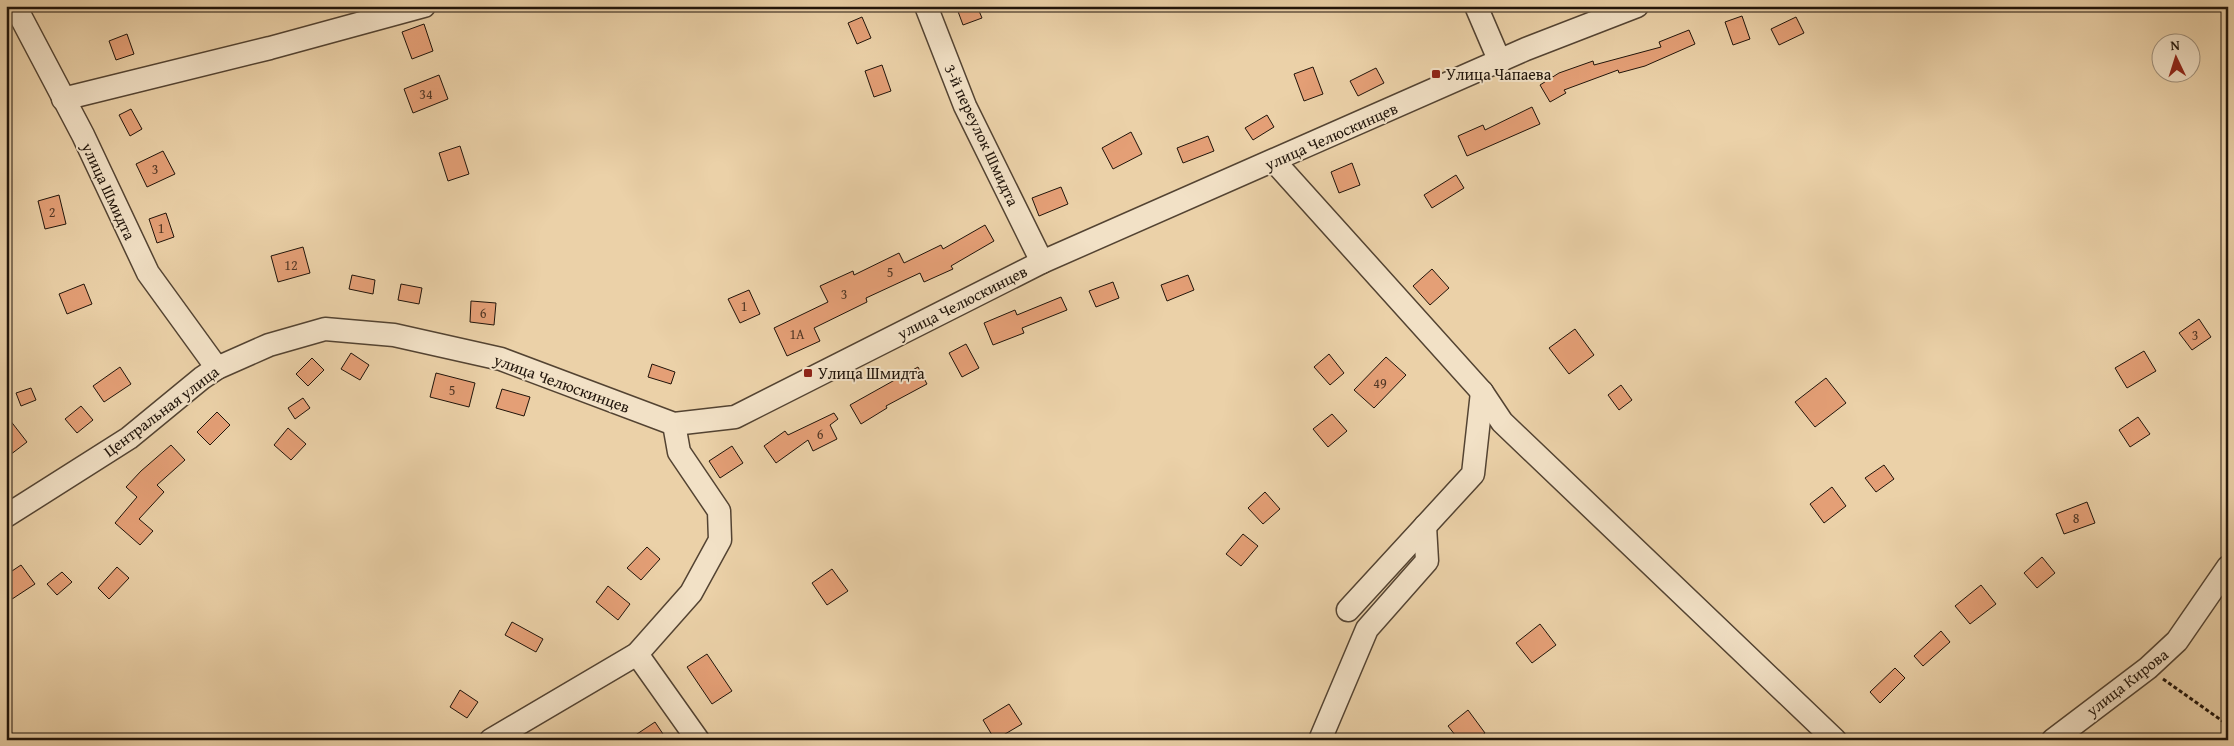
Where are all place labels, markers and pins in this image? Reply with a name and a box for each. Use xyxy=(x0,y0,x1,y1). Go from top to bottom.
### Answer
place label: Улица Чапаева xyxy=(1446,62,1552,86)
marker: Улица Чапаева xyxy=(1430,68,1442,80)
place label: Улица Шмидта xyxy=(818,361,925,385)
marker: Улица Шмидта xyxy=(802,367,814,379)

